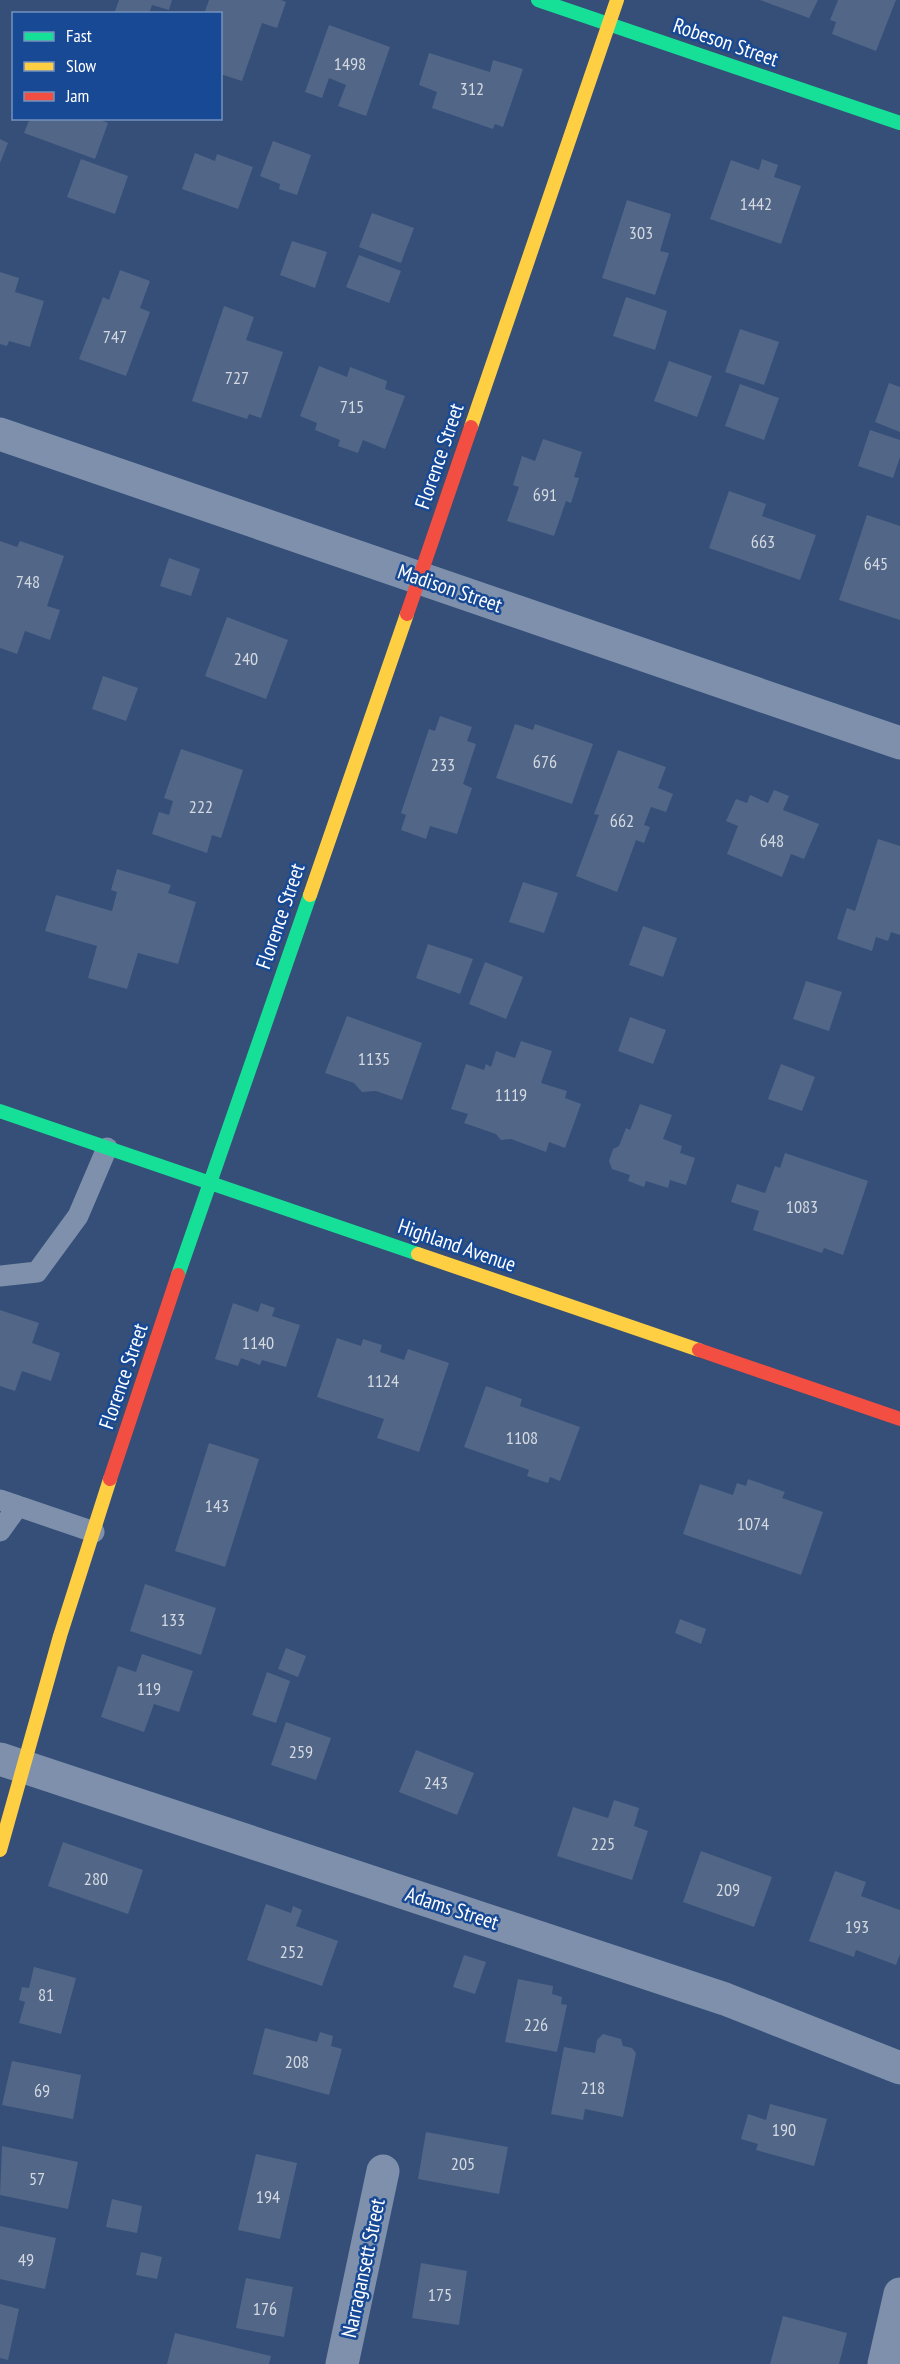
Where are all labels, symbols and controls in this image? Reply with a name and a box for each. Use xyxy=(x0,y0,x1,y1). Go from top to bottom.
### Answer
street label: Robeson Street xyxy=(670,11,782,73)
legend xyxy=(12,12,222,120)
text: Fast xyxy=(66,24,92,47)
house number: 1498 xyxy=(334,52,366,75)
text: Slow xyxy=(66,54,97,77)
house number: 312 xyxy=(460,77,484,100)
text: Jam xyxy=(65,84,89,107)
house number: 1442 xyxy=(740,192,772,215)
house number: 303 xyxy=(629,221,653,244)
house number: 747 xyxy=(103,325,127,348)
house number: 727 xyxy=(225,366,249,389)
house number: 715 xyxy=(340,395,364,418)
street label: Florence Street xyxy=(408,399,470,512)
house number: 691 xyxy=(533,483,557,506)
house number: 663 xyxy=(751,530,775,553)
house number: 645 xyxy=(864,552,888,575)
street label: Madison Street xyxy=(394,558,506,619)
house number: 748 xyxy=(16,570,40,593)
house number: 240 xyxy=(234,647,258,670)
house number: 676 xyxy=(533,750,557,773)
house number: 233 xyxy=(431,753,455,776)
house number: 222 xyxy=(189,795,213,818)
house number: 662 xyxy=(610,809,634,832)
house number: 648 xyxy=(760,829,784,852)
street label: Florence Street xyxy=(249,859,311,972)
house number: 1135 xyxy=(358,1047,390,1070)
house number: 1119 xyxy=(495,1083,527,1106)
house number: 1083 xyxy=(786,1195,818,1218)
street label: Highland Avenue xyxy=(395,1212,519,1278)
street label: Florence Street xyxy=(92,1319,154,1432)
house number: 1140 xyxy=(242,1331,274,1354)
house number: 1124 xyxy=(367,1369,399,1392)
house number: 1108 xyxy=(506,1426,538,1449)
house number: 143 xyxy=(205,1494,229,1517)
house number: 1074 xyxy=(737,1512,769,1535)
house number: 133 xyxy=(161,1608,185,1631)
house number: 119 xyxy=(137,1677,161,1700)
house number: 259 xyxy=(289,1740,313,1763)
house number: 243 xyxy=(424,1771,448,1794)
house number: 225 xyxy=(591,1832,615,1855)
house number: 280 xyxy=(84,1867,108,1890)
house number: 209 xyxy=(716,1878,740,1901)
street label: Adams Street xyxy=(402,1880,502,1936)
house number: 193 xyxy=(845,1915,869,1938)
house number: 252 xyxy=(280,1940,304,1963)
house number: 81 xyxy=(38,1983,54,2006)
house number: 226 xyxy=(524,2013,548,2036)
house number: 208 xyxy=(285,2050,309,2073)
house number: 218 xyxy=(581,2076,605,2099)
house number: 69 xyxy=(34,2079,50,2102)
house number: 190 xyxy=(772,2118,796,2141)
house number: 205 xyxy=(451,2152,475,2175)
house number: 57 xyxy=(29,2167,45,2190)
house number: 194 xyxy=(256,2185,280,2208)
street label: Narragansett Street xyxy=(335,2196,391,2340)
house number: 49 xyxy=(18,2248,34,2271)
house number: 175 xyxy=(428,2283,452,2306)
house number: 176 xyxy=(253,2297,277,2320)

